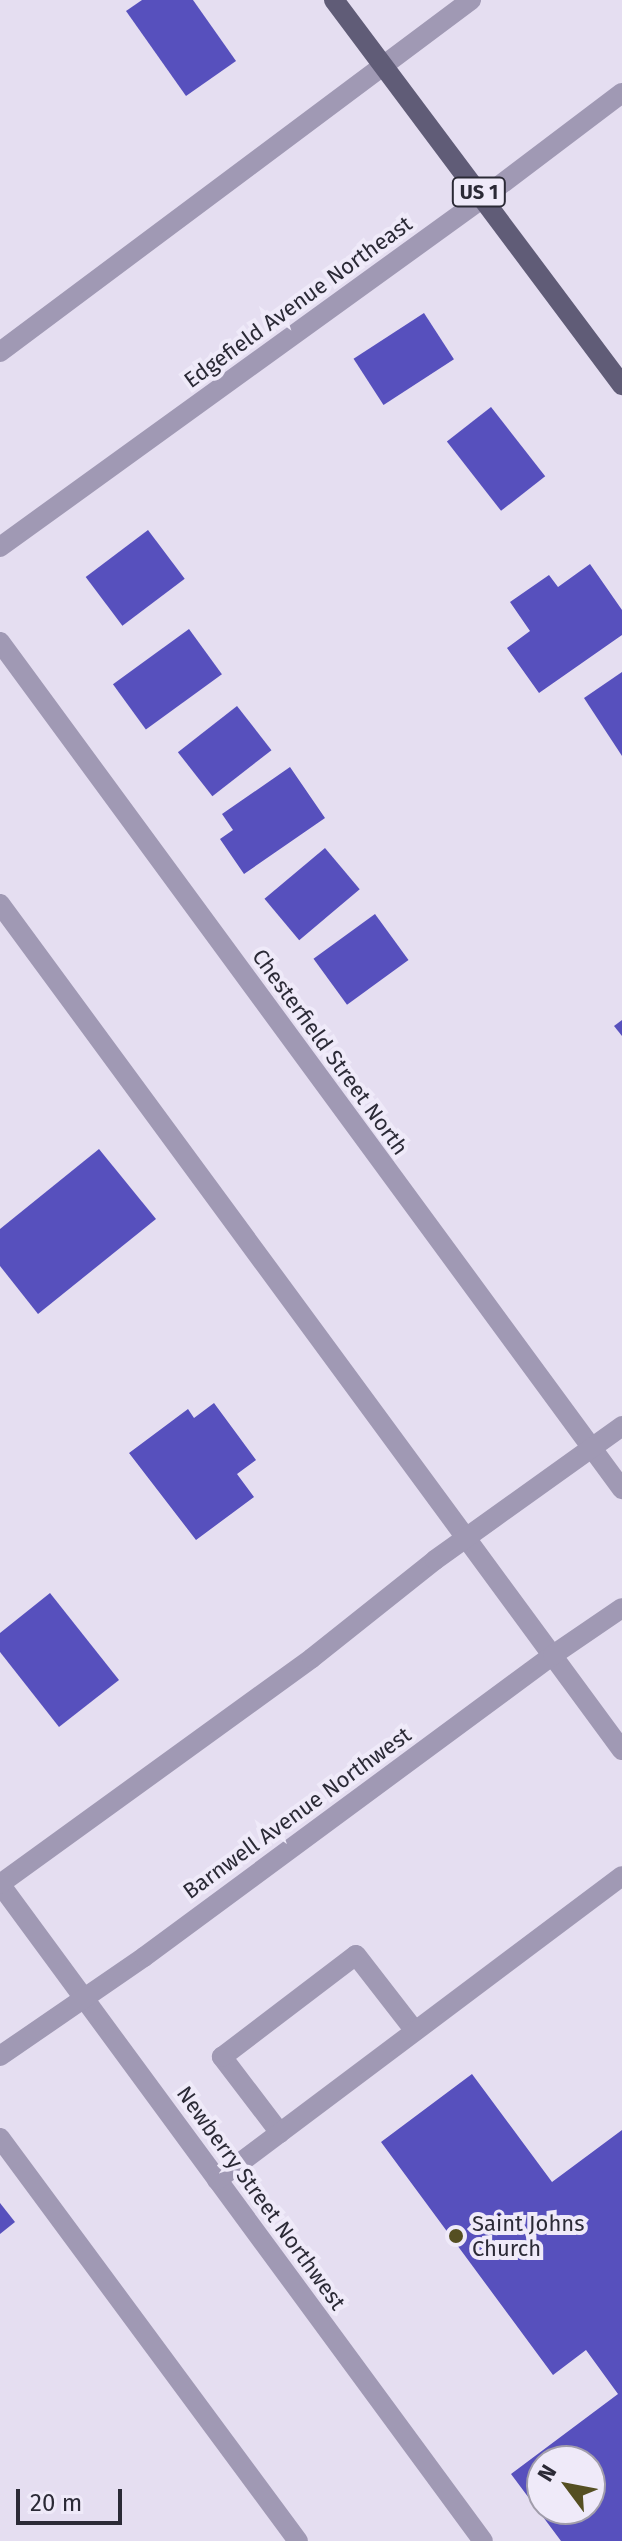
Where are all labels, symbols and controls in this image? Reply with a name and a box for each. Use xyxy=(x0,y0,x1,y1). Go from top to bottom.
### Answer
road number: US 1 xyxy=(451,176,507,208)
street label: Edgefield Avenue Northeast xyxy=(179,210,417,394)
street label: Chesterfield Street North xyxy=(246,944,414,1160)
street label: Barnwell Avenue Northwest xyxy=(178,1721,416,1905)
street label: Newberry Street Northwest xyxy=(171,2081,351,2315)
place label: Saint Johns Church xyxy=(472,2210,584,2262)
marker: Saint Johns Church xyxy=(447,2227,465,2245)
north arrow xyxy=(526,2445,606,2525)
text: N xyxy=(532,2460,562,2486)
scale bar xyxy=(20,2473,126,2523)
text: 20 m xyxy=(30,2489,82,2517)

